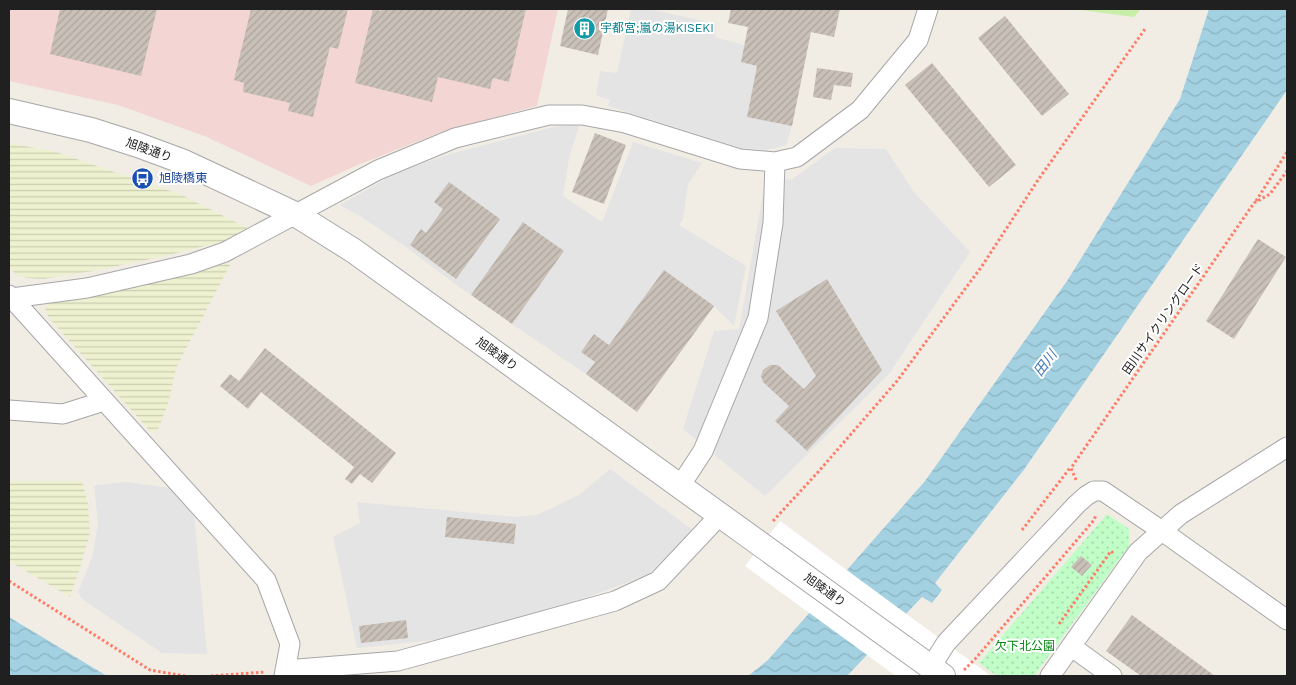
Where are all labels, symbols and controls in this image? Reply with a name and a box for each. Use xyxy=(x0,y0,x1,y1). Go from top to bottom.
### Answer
building icon: 宇都宮;嵐の湯KISEKI xyxy=(572,16,596,40)
place label: 宇都宮;嵐の湯KISEKI xyxy=(600,21,714,35)
street label: 旭陵通り xyxy=(124,135,174,165)
bus stop icon: 旭陵橋東 xyxy=(131,166,155,190)
place label: 旭陵橋東 xyxy=(159,171,207,185)
street label: 田川サイクリングロード xyxy=(1119,261,1207,377)
street label: 旭陵通り xyxy=(473,334,521,374)
water label: 田川 xyxy=(1030,345,1061,379)
street label: 旭陵通り xyxy=(801,570,849,610)
park label: 欠下北公園 xyxy=(995,639,1055,653)

